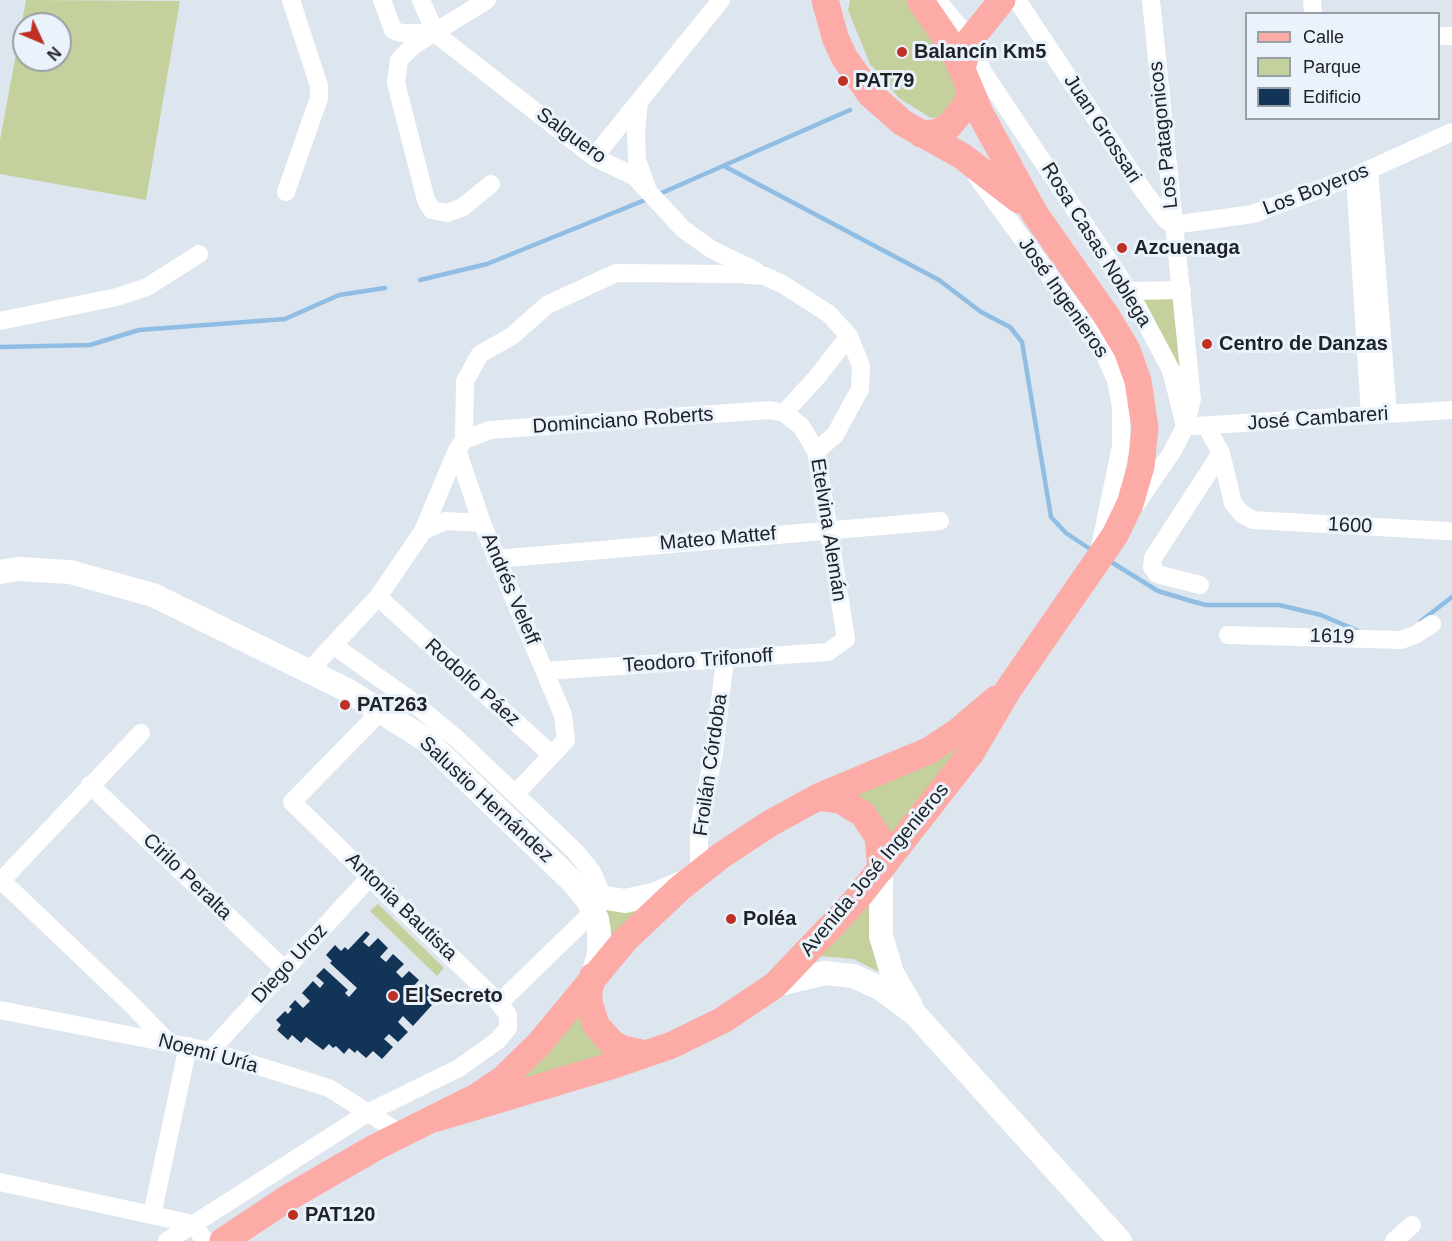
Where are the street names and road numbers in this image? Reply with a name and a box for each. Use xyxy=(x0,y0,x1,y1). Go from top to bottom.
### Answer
street label: Los Patagonicos xyxy=(1144,60,1184,210)
street label: Juan Grossari xyxy=(1058,70,1146,188)
street label: Salguero xyxy=(532,103,610,169)
street label: Rosa Casas Noblega xyxy=(1036,159,1156,331)
street label: Los Boyeros xyxy=(1260,159,1372,221)
street label: José Ingenieros xyxy=(1013,233,1113,363)
street label: José Cambareri xyxy=(1247,402,1389,436)
street label: Dominciano Roberts xyxy=(532,403,714,439)
street label: Etelvina Alemán xyxy=(805,457,851,603)
street label: 1600 xyxy=(1327,513,1373,539)
street label: Mateo Mattef xyxy=(659,522,777,556)
street label: Andrés Veleff xyxy=(476,530,544,648)
street label: 1619 xyxy=(1309,624,1355,650)
street label: Rodolfo Páez xyxy=(419,634,525,732)
street label: Teodoro Trifonoff xyxy=(622,644,774,678)
street label: Froilán Córdoba xyxy=(689,692,733,838)
street label: Salustio Hernández xyxy=(414,732,558,868)
street label: Avenida José Ingenieros xyxy=(796,779,954,961)
street label: Cirilo Peralta xyxy=(137,829,237,925)
street label: Antonia Bautista xyxy=(340,848,462,966)
street label: Diego Uroz xyxy=(247,919,333,1009)
street label: Noemí Uría xyxy=(156,1029,260,1079)

